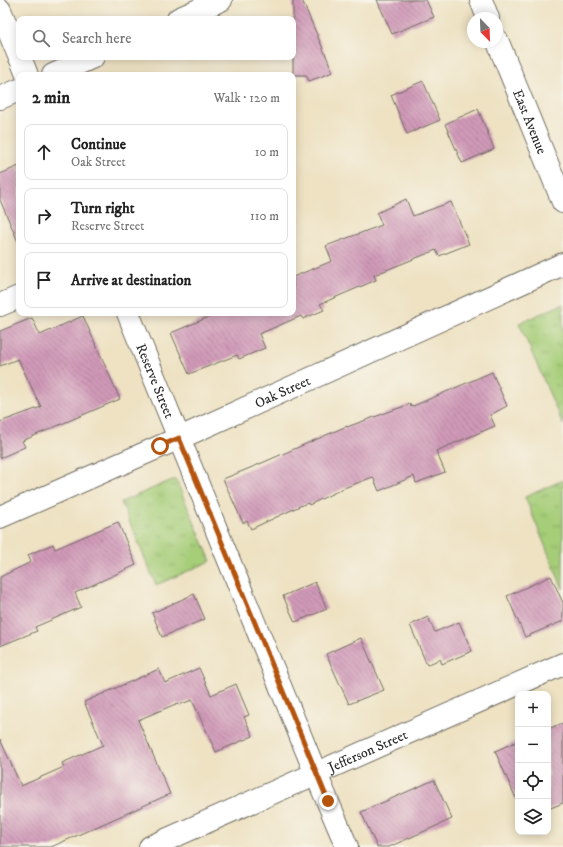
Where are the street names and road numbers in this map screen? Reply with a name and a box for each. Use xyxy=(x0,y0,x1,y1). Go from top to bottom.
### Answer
street label: East Avenue xyxy=(508,87,551,157)
street label: Reserve Street xyxy=(131,341,178,421)
street label: Oak Street xyxy=(252,372,314,413)
street label: Jefferson Street xyxy=(324,726,411,778)

